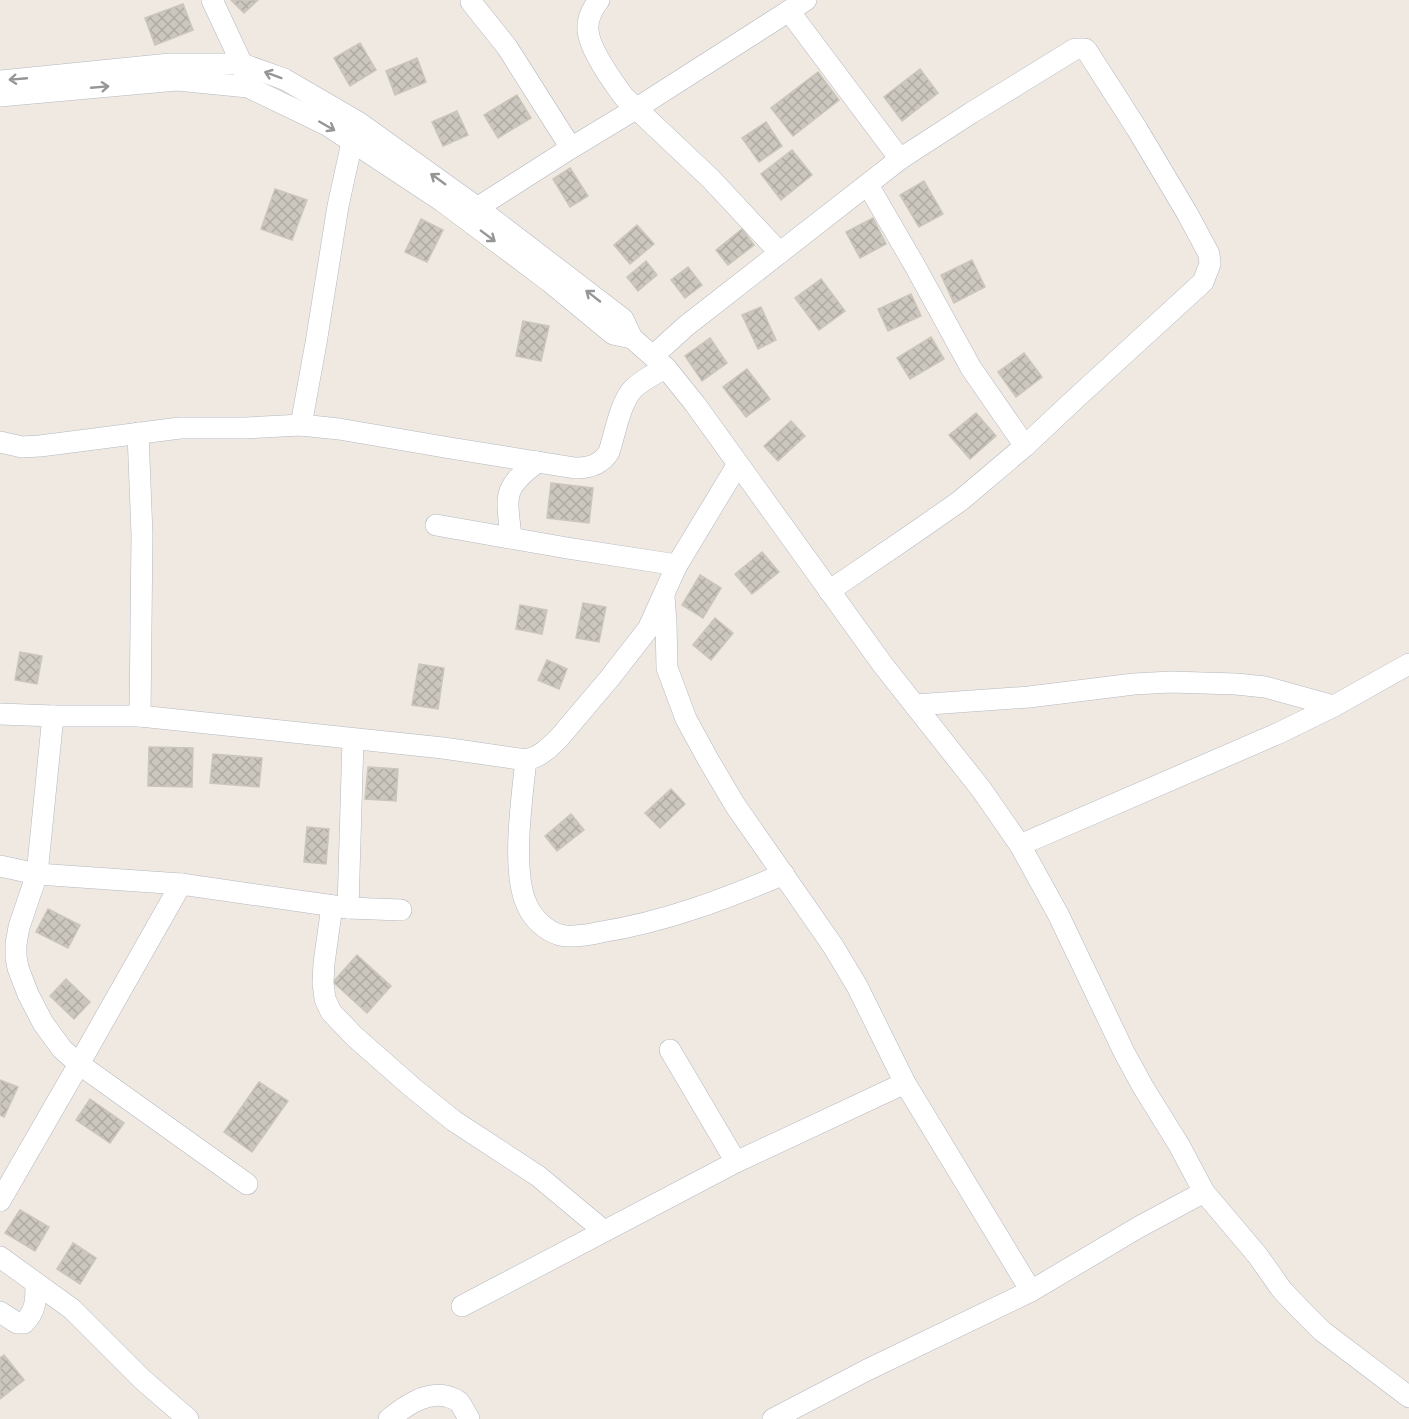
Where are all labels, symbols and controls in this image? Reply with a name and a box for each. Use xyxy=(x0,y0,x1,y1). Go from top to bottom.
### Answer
one-way arrow xyxy=(264,69,283,80)
one-way arrow xyxy=(9,74,29,85)
one-way arrow xyxy=(90,81,110,92)
one-way arrow xyxy=(318,120,335,132)
one-way arrow xyxy=(430,173,446,185)
one-way arrow xyxy=(480,229,496,242)
one-way arrow xyxy=(586,290,602,303)

